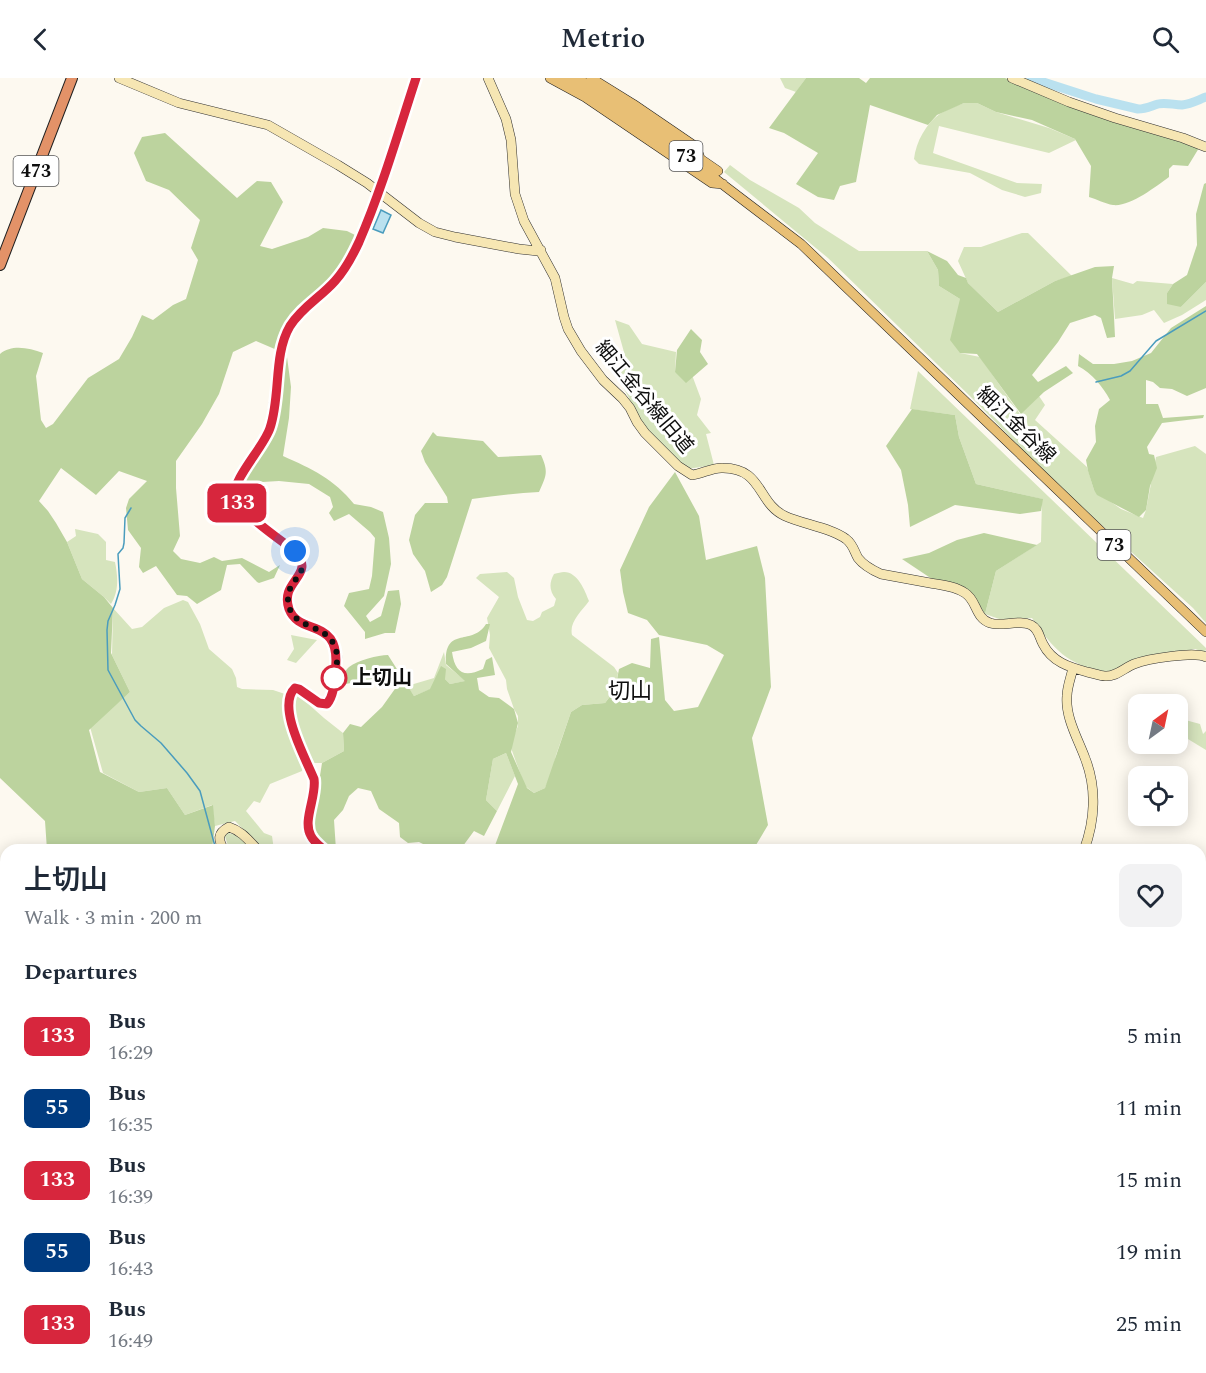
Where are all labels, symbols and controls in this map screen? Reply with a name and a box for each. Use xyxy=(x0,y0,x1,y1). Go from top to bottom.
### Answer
text: Metrio xyxy=(561,18,645,60)
icon: back xyxy=(24,23,57,56)
icon: search xyxy=(1149,23,1182,56)
road number: 73 xyxy=(670,141,702,171)
road number: 473 xyxy=(14,156,58,186)
street label: 細江金谷線旧道 xyxy=(588,334,700,460)
street label: 細江金谷線 xyxy=(970,379,1062,471)
line badge: 133 xyxy=(202,484,272,522)
text: 133 xyxy=(219,487,255,519)
road number: 73 xyxy=(1098,530,1130,560)
your location xyxy=(280,536,310,566)
place label: 上切山 xyxy=(352,663,412,693)
marker: 上切山 xyxy=(321,665,347,691)
district label: 切山 xyxy=(608,675,652,708)
north arrow xyxy=(1128,694,1188,754)
map controls xyxy=(1128,694,1188,826)
button: locate xyxy=(1128,766,1188,826)
text: 上切山 xyxy=(24,859,108,902)
button: heart xyxy=(1119,864,1182,927)
text: Walk · 3 min · 200 m xyxy=(24,903,202,933)
text: Departures xyxy=(24,956,138,989)
text: Bus xyxy=(108,1005,146,1038)
text: 133 xyxy=(39,1020,75,1052)
text: 5 min xyxy=(1127,1020,1182,1053)
text: 16:29 xyxy=(108,1038,153,1068)
text: Bus xyxy=(108,1077,146,1110)
text: 55 xyxy=(45,1092,69,1124)
text: 11 min xyxy=(1116,1092,1182,1125)
text: 16:35 xyxy=(108,1110,153,1140)
text: Bus xyxy=(108,1149,146,1182)
text: 133 xyxy=(39,1164,75,1196)
text: 15 min xyxy=(1116,1164,1182,1197)
text: 16:39 xyxy=(108,1182,153,1212)
text: Bus xyxy=(108,1221,146,1254)
text: 55 xyxy=(45,1236,69,1268)
text: 19 min xyxy=(1116,1236,1182,1269)
text: 16:43 xyxy=(108,1254,153,1284)
text: Bus xyxy=(108,1293,146,1326)
text: 133 xyxy=(39,1308,75,1340)
text: 25 min xyxy=(1116,1308,1182,1341)
text: 16:49 xyxy=(108,1326,153,1356)

